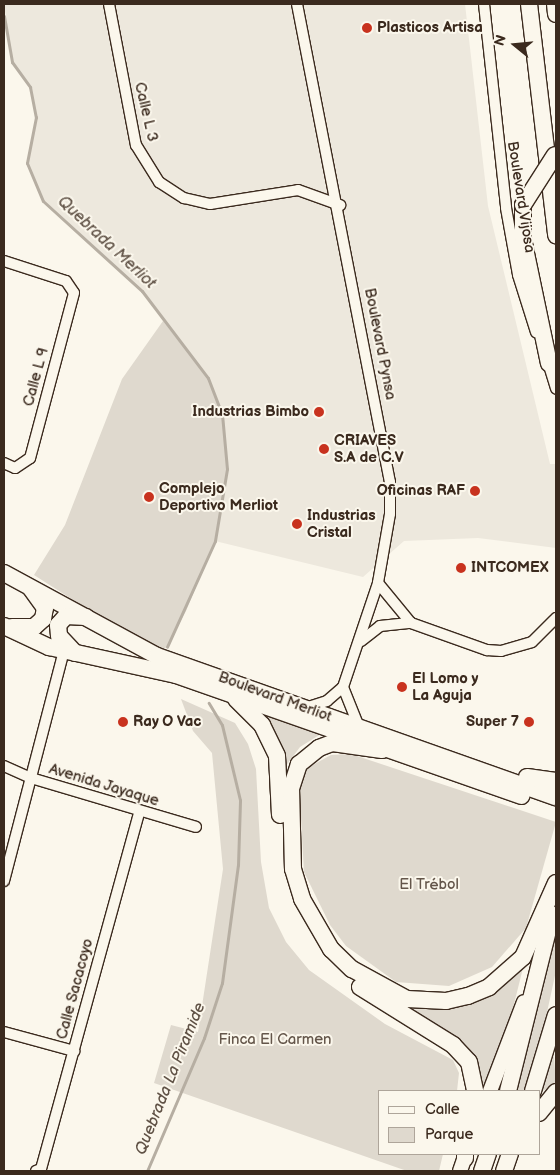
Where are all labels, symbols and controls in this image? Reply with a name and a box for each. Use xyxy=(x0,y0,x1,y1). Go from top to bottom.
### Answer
place label: Plasticos Artisa xyxy=(377,19,483,37)
north arrow xyxy=(490,20,540,70)
marker: Plasticos Artisa xyxy=(361,22,373,34)
text: N xyxy=(491,33,510,48)
street label: Calle L 3 xyxy=(130,80,162,144)
street label: Boulevard Vijosa xyxy=(503,140,539,254)
water label: Quebrada Merliot xyxy=(53,193,159,293)
street label: Boulevard Pynsa xyxy=(360,287,400,401)
street label: Calle L 9 xyxy=(20,346,52,408)
place label: Industrias Bimbo xyxy=(192,403,309,421)
marker: Industrias Bimbo xyxy=(313,406,325,418)
place label: CRIAVES S.A de C.V xyxy=(334,431,404,466)
marker: CRIAVES S.A de C.V xyxy=(318,443,330,455)
place label: Complejo Deportivo Merliot xyxy=(159,479,278,514)
place label: Oficinas RAF xyxy=(377,482,465,500)
marker: Oficinas RAF xyxy=(469,485,481,497)
marker: Complejo Deportivo Merliot xyxy=(143,491,155,503)
place label: Industrias Cristal xyxy=(307,506,376,541)
marker: Industrias Cristal xyxy=(291,518,303,530)
place label: INTCOMEX xyxy=(471,559,549,577)
marker: INTCOMEX xyxy=(455,562,467,574)
street label: Boulevard Merliot xyxy=(216,668,334,726)
place label: El Lomo y La Aguja xyxy=(412,669,479,704)
marker: El Lomo y La Aguja xyxy=(396,681,408,693)
place label: Ray O Vac xyxy=(133,713,203,731)
place label: Super 7 xyxy=(466,713,519,731)
marker: Ray O Vac xyxy=(117,716,129,728)
marker: Super 7 xyxy=(523,716,535,728)
street label: Avenida Jayaque xyxy=(47,760,161,810)
park label: El Trébol xyxy=(399,876,459,894)
street label: Calle Sacacoyo xyxy=(53,936,97,1042)
water label: Quebrada La Piramide xyxy=(132,1000,210,1158)
park label: Finca El Carmen xyxy=(218,1031,332,1049)
legend xyxy=(378,1090,540,1155)
text: Calle xyxy=(425,1100,460,1119)
text: Parque xyxy=(425,1125,473,1144)

